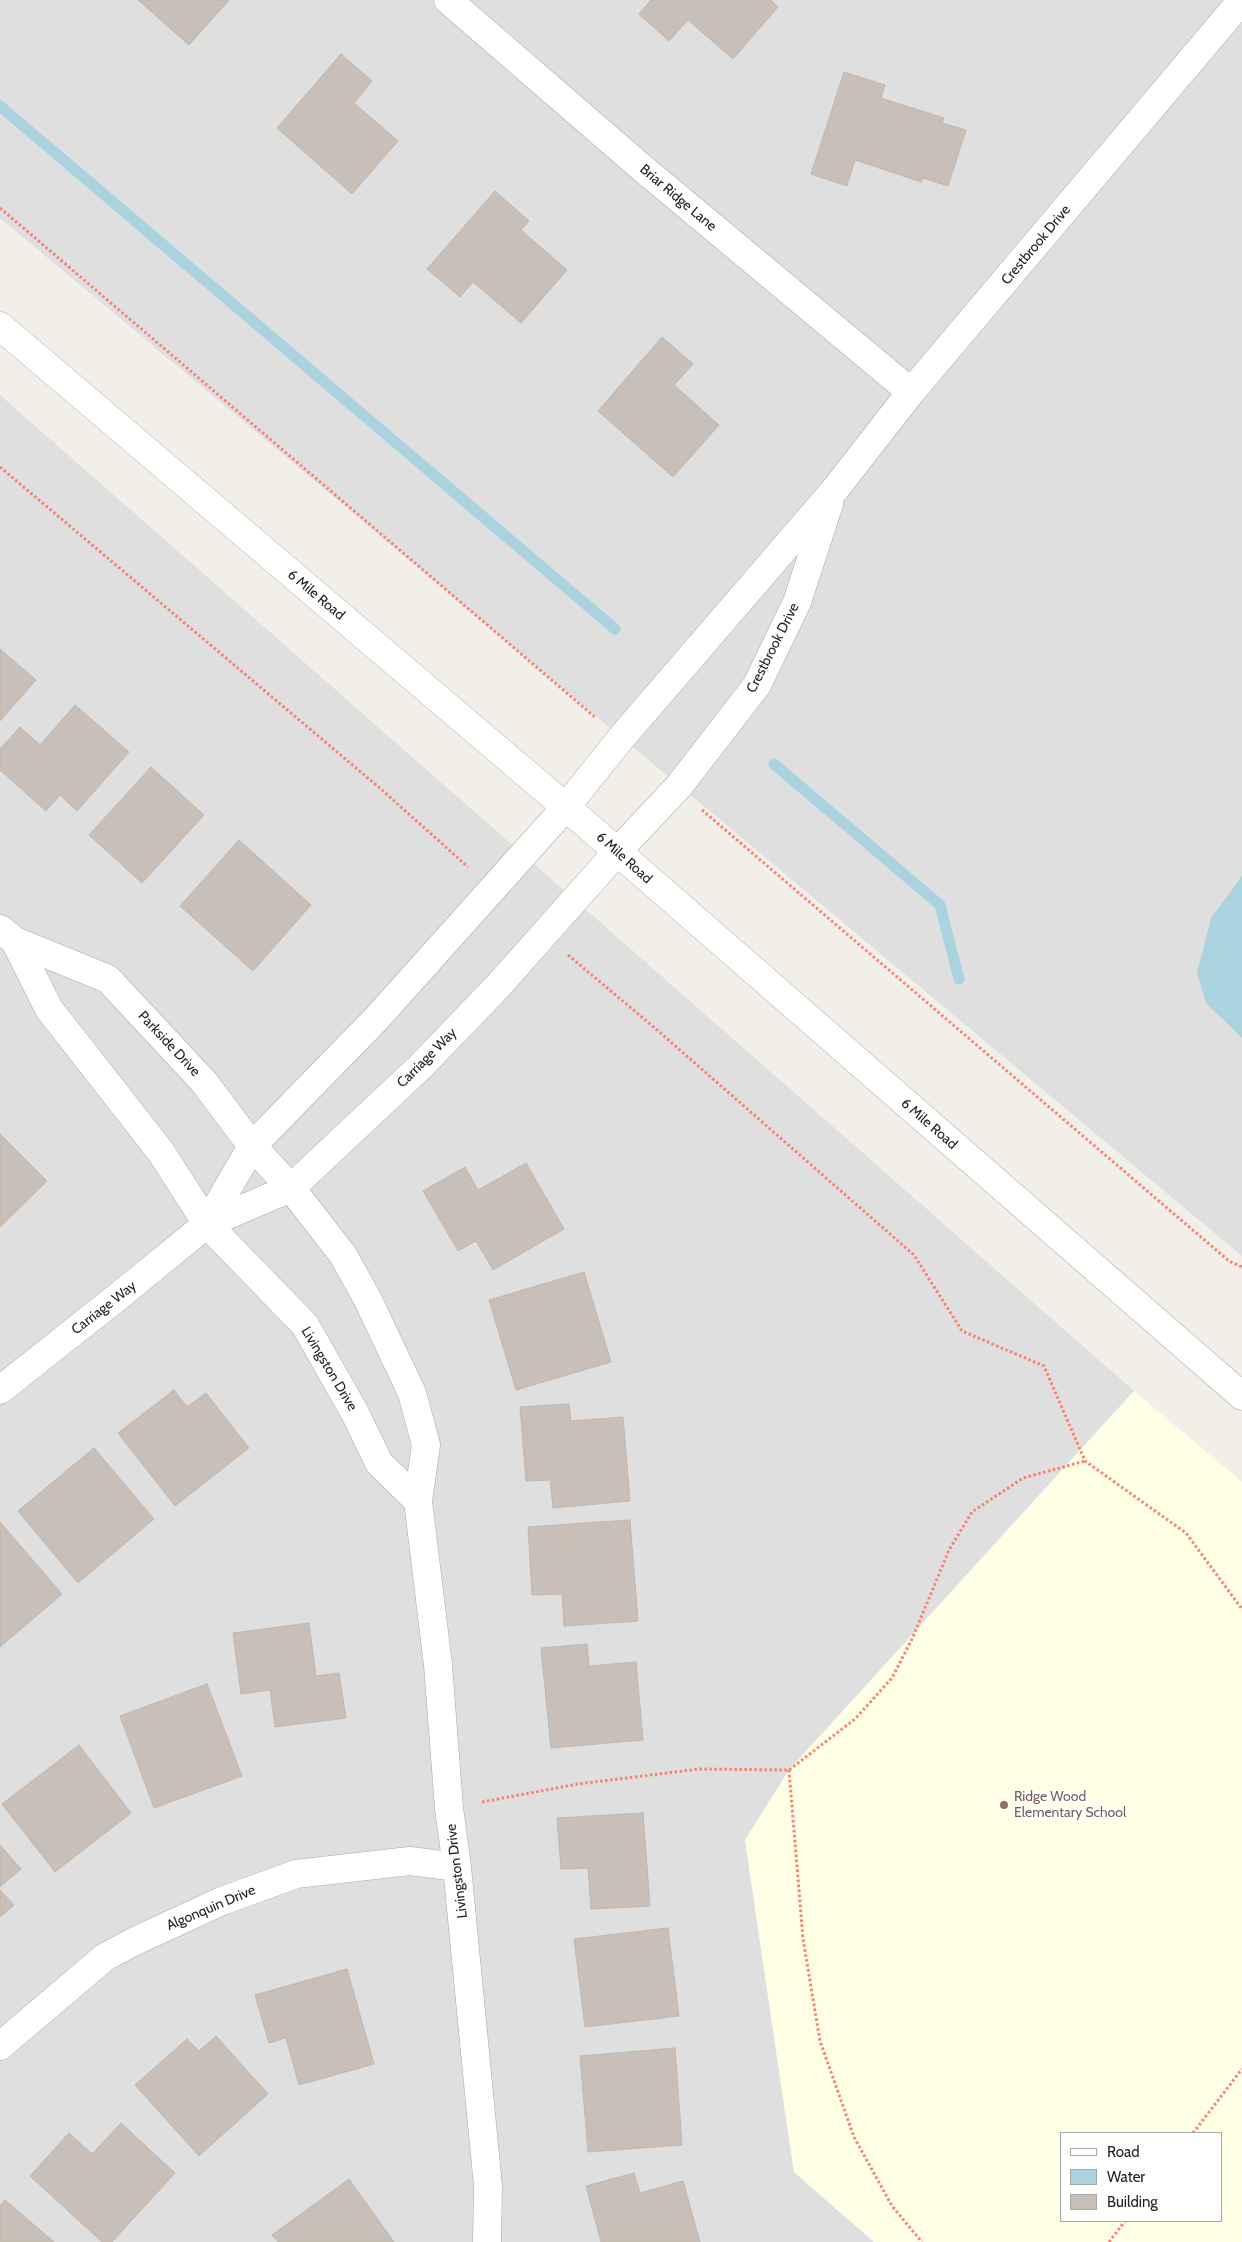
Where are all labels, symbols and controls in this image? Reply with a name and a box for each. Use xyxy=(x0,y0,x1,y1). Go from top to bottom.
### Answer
street label: Briar Ridge Lane xyxy=(636,161,720,235)
street label: Crestbrook Drive xyxy=(998,202,1074,288)
street label: 6 Mile Road xyxy=(284,566,348,624)
street label: Crestbrook Drive xyxy=(743,600,803,696)
street label: 6 Mile Road xyxy=(593,829,655,887)
street label: Parkside Drive xyxy=(134,1008,204,1080)
street label: Carriage Way xyxy=(394,1025,460,1091)
street label: 6 Mile Road xyxy=(897,1095,961,1153)
street label: Carriage Way xyxy=(68,1278,140,1338)
street label: Livingston Drive xyxy=(297,1324,361,1414)
place label: Ridge Wood Elementary School xyxy=(1014,1789,1126,1821)
marker: Ridge Wood Elementary School xyxy=(998,1799,1010,1811)
street label: Livingston Drive xyxy=(443,1823,471,1919)
street label: Algonquin Drive xyxy=(164,1882,258,1934)
legend xyxy=(1060,2132,1222,2222)
text: Road xyxy=(1107,2143,1140,2161)
text: Water xyxy=(1107,2168,1145,2186)
text: Building xyxy=(1107,2193,1158,2211)

